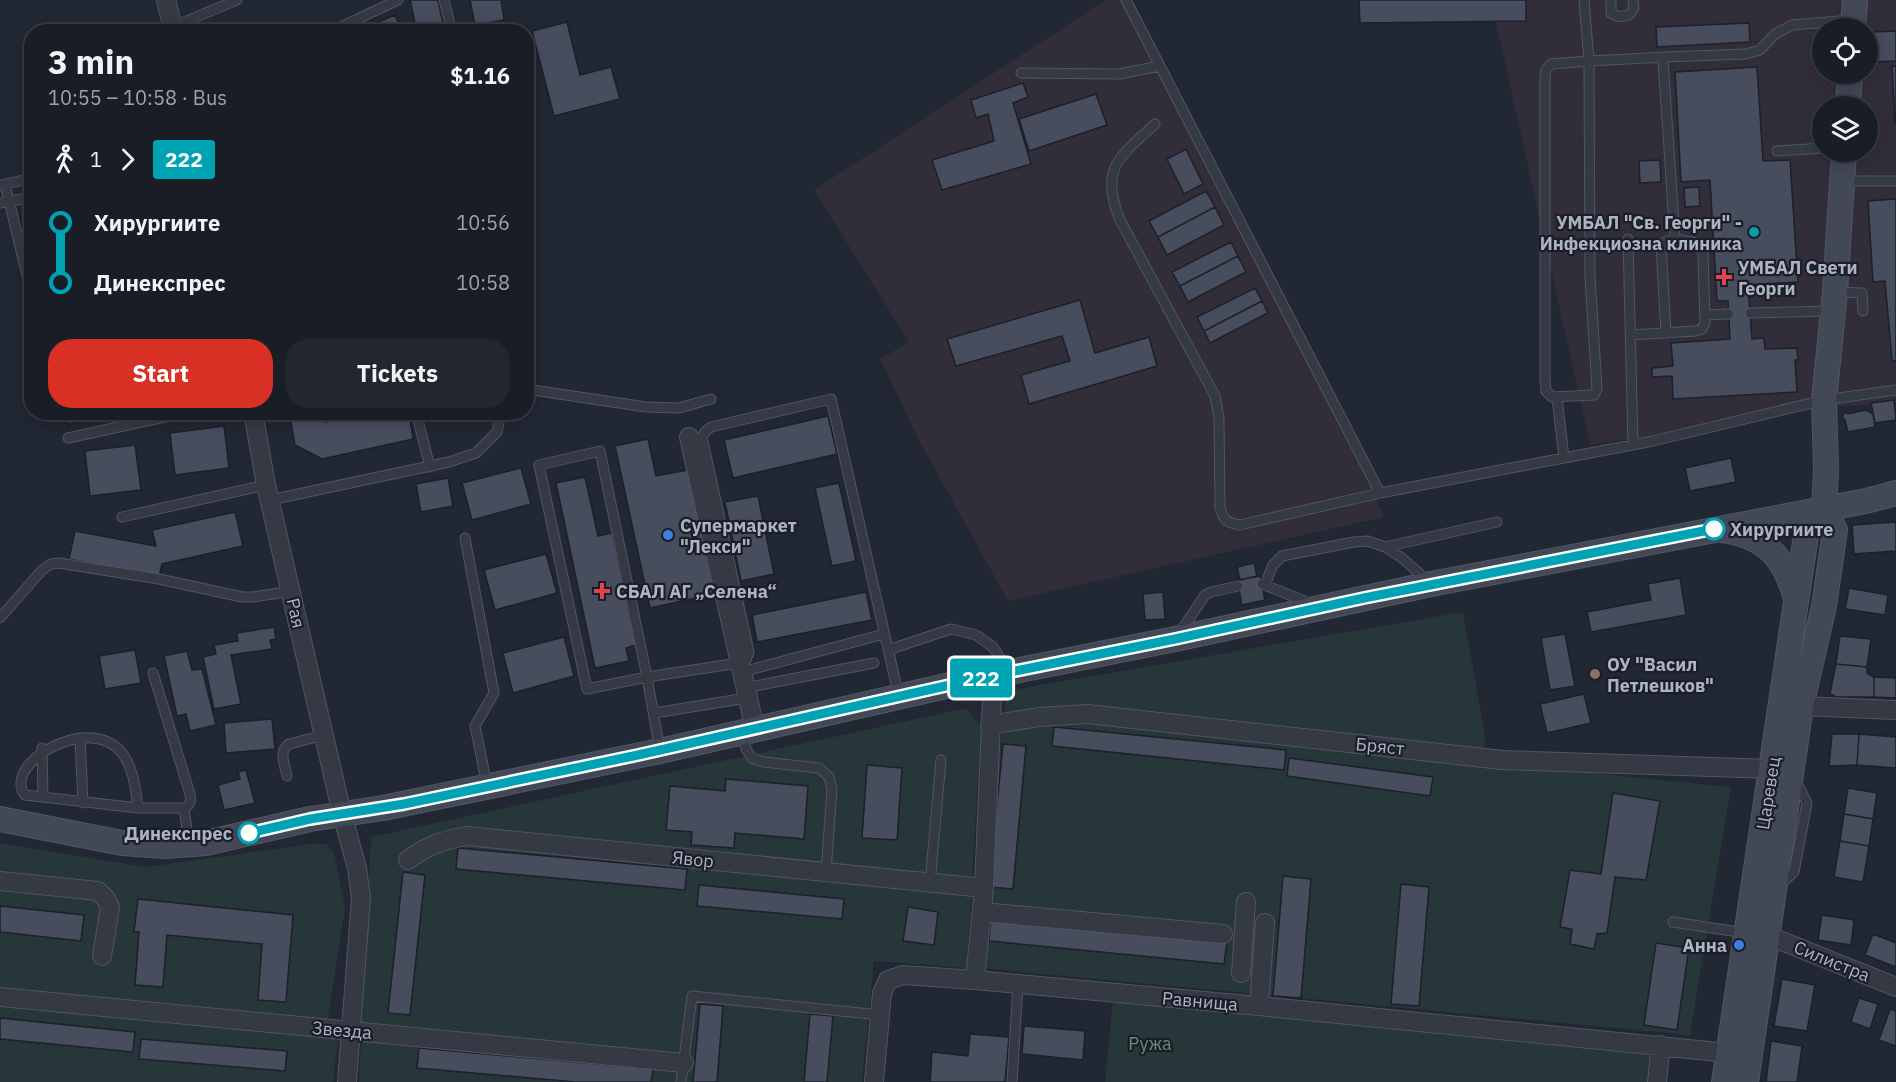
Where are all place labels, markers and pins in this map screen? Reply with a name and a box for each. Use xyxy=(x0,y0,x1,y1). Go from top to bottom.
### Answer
place label: УМБАЛ "Св. Георги" - Инфекциозна клиника xyxy=(1540,211,1742,255)
marker: УМБАЛ "Св. Георги" - Инфекциозна клиника xyxy=(1747,225,1761,239)
place label: УМБАЛ Свети Георги xyxy=(1738,256,1858,300)
marker: УМБАЛ Свети Георги xyxy=(1715,268,1733,286)
place label: Супермаркет "Лекси" xyxy=(680,514,797,558)
marker: Хирургиите xyxy=(1703,518,1725,540)
place label: Хирургиите xyxy=(1730,518,1833,541)
marker: Супермаркет "Лекси" xyxy=(661,528,675,542)
place label: СБАЛ АГ „Селена“ xyxy=(616,580,777,603)
marker: СБАЛ АГ „Селена“ xyxy=(593,582,611,600)
place label: ОУ "Васил Петлешков" xyxy=(1607,653,1714,697)
marker: ОУ "Васил Петлешков" xyxy=(1588,667,1602,681)
place label: Динекспрес xyxy=(124,822,232,845)
marker: Динекспрес xyxy=(238,822,260,844)
place label: Анна xyxy=(1682,934,1727,957)
marker: Анна xyxy=(1732,938,1746,952)

